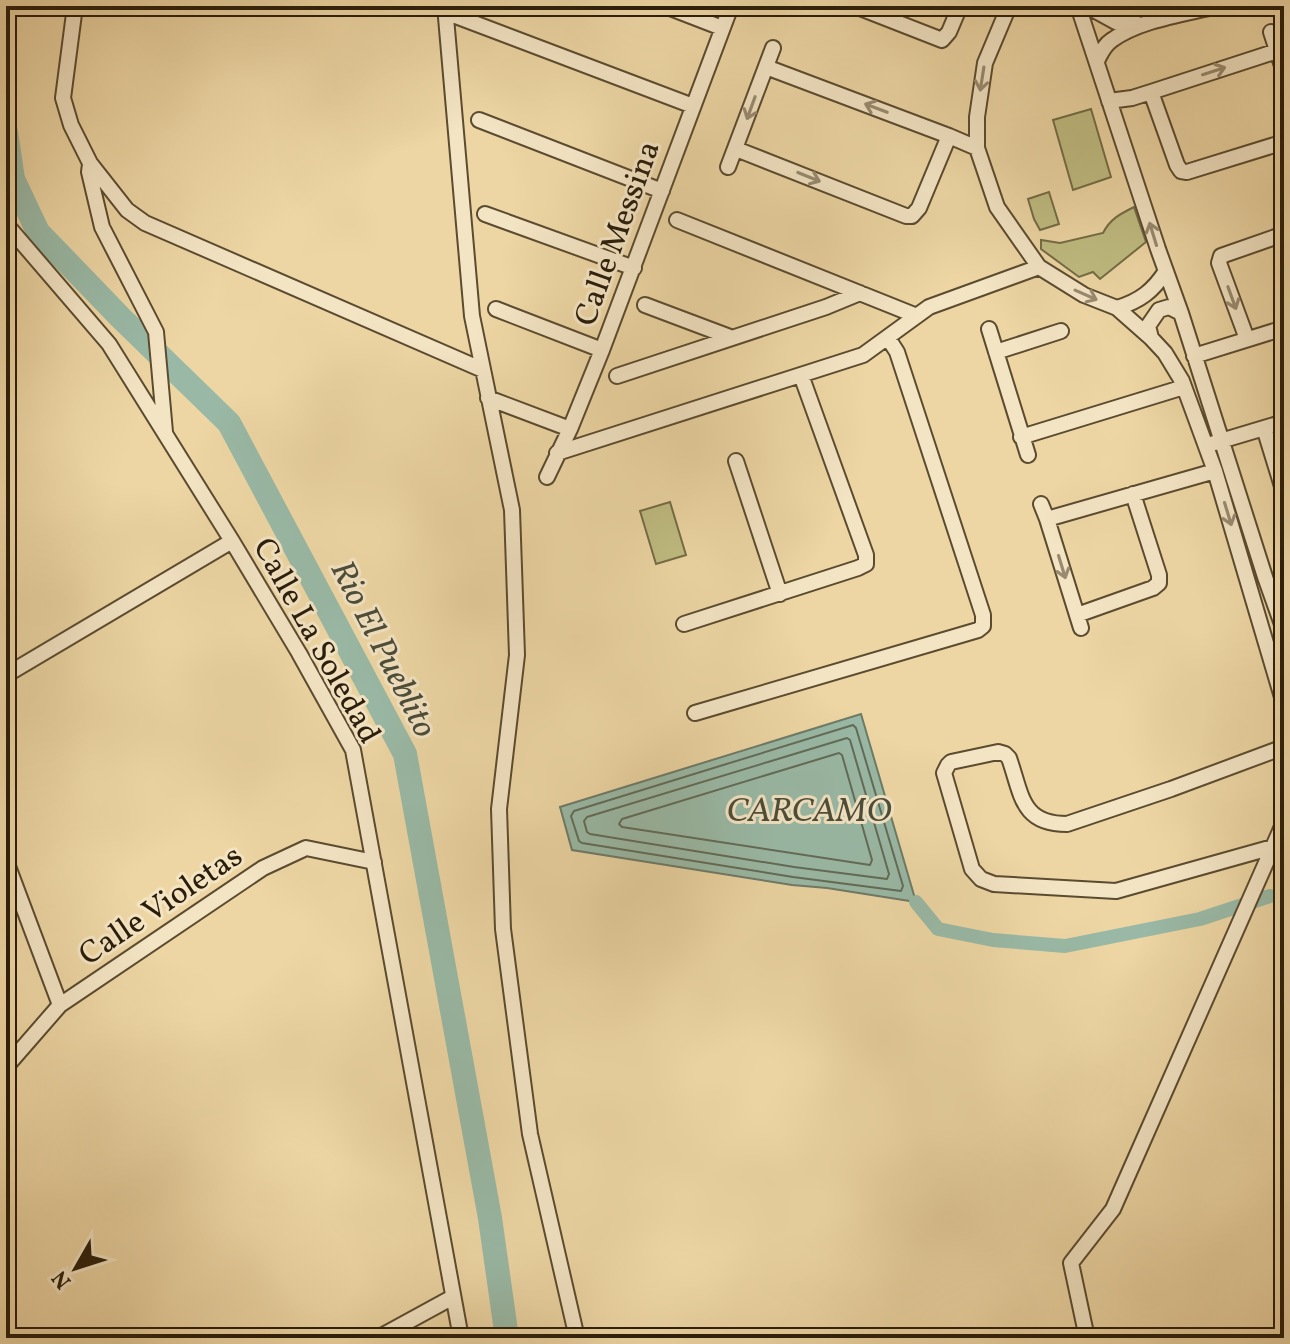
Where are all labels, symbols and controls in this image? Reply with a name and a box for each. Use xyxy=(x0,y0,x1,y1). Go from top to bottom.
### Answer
one-way arrow xyxy=(1201,63,1226,78)
one-way arrow xyxy=(974,66,989,91)
one-way arrow xyxy=(743,95,757,120)
one-way arrow xyxy=(864,100,889,114)
street label: Calle Messina xyxy=(565,135,673,333)
one-way arrow xyxy=(796,171,821,185)
one-way arrow xyxy=(1145,221,1160,247)
one-way arrow xyxy=(1225,285,1240,310)
one-way arrow xyxy=(1073,289,1098,304)
one-way arrow xyxy=(1222,501,1236,526)
street label: Calle La Soledad xyxy=(241,531,390,752)
water label: Rio El Pueblito xyxy=(317,553,447,746)
one-way arrow xyxy=(1055,553,1070,579)
water label: CARCAMO xyxy=(726,789,892,836)
street label: Calle Violetas xyxy=(71,835,252,978)
north arrow xyxy=(36,1228,116,1308)
text: N xyxy=(45,1263,79,1295)

